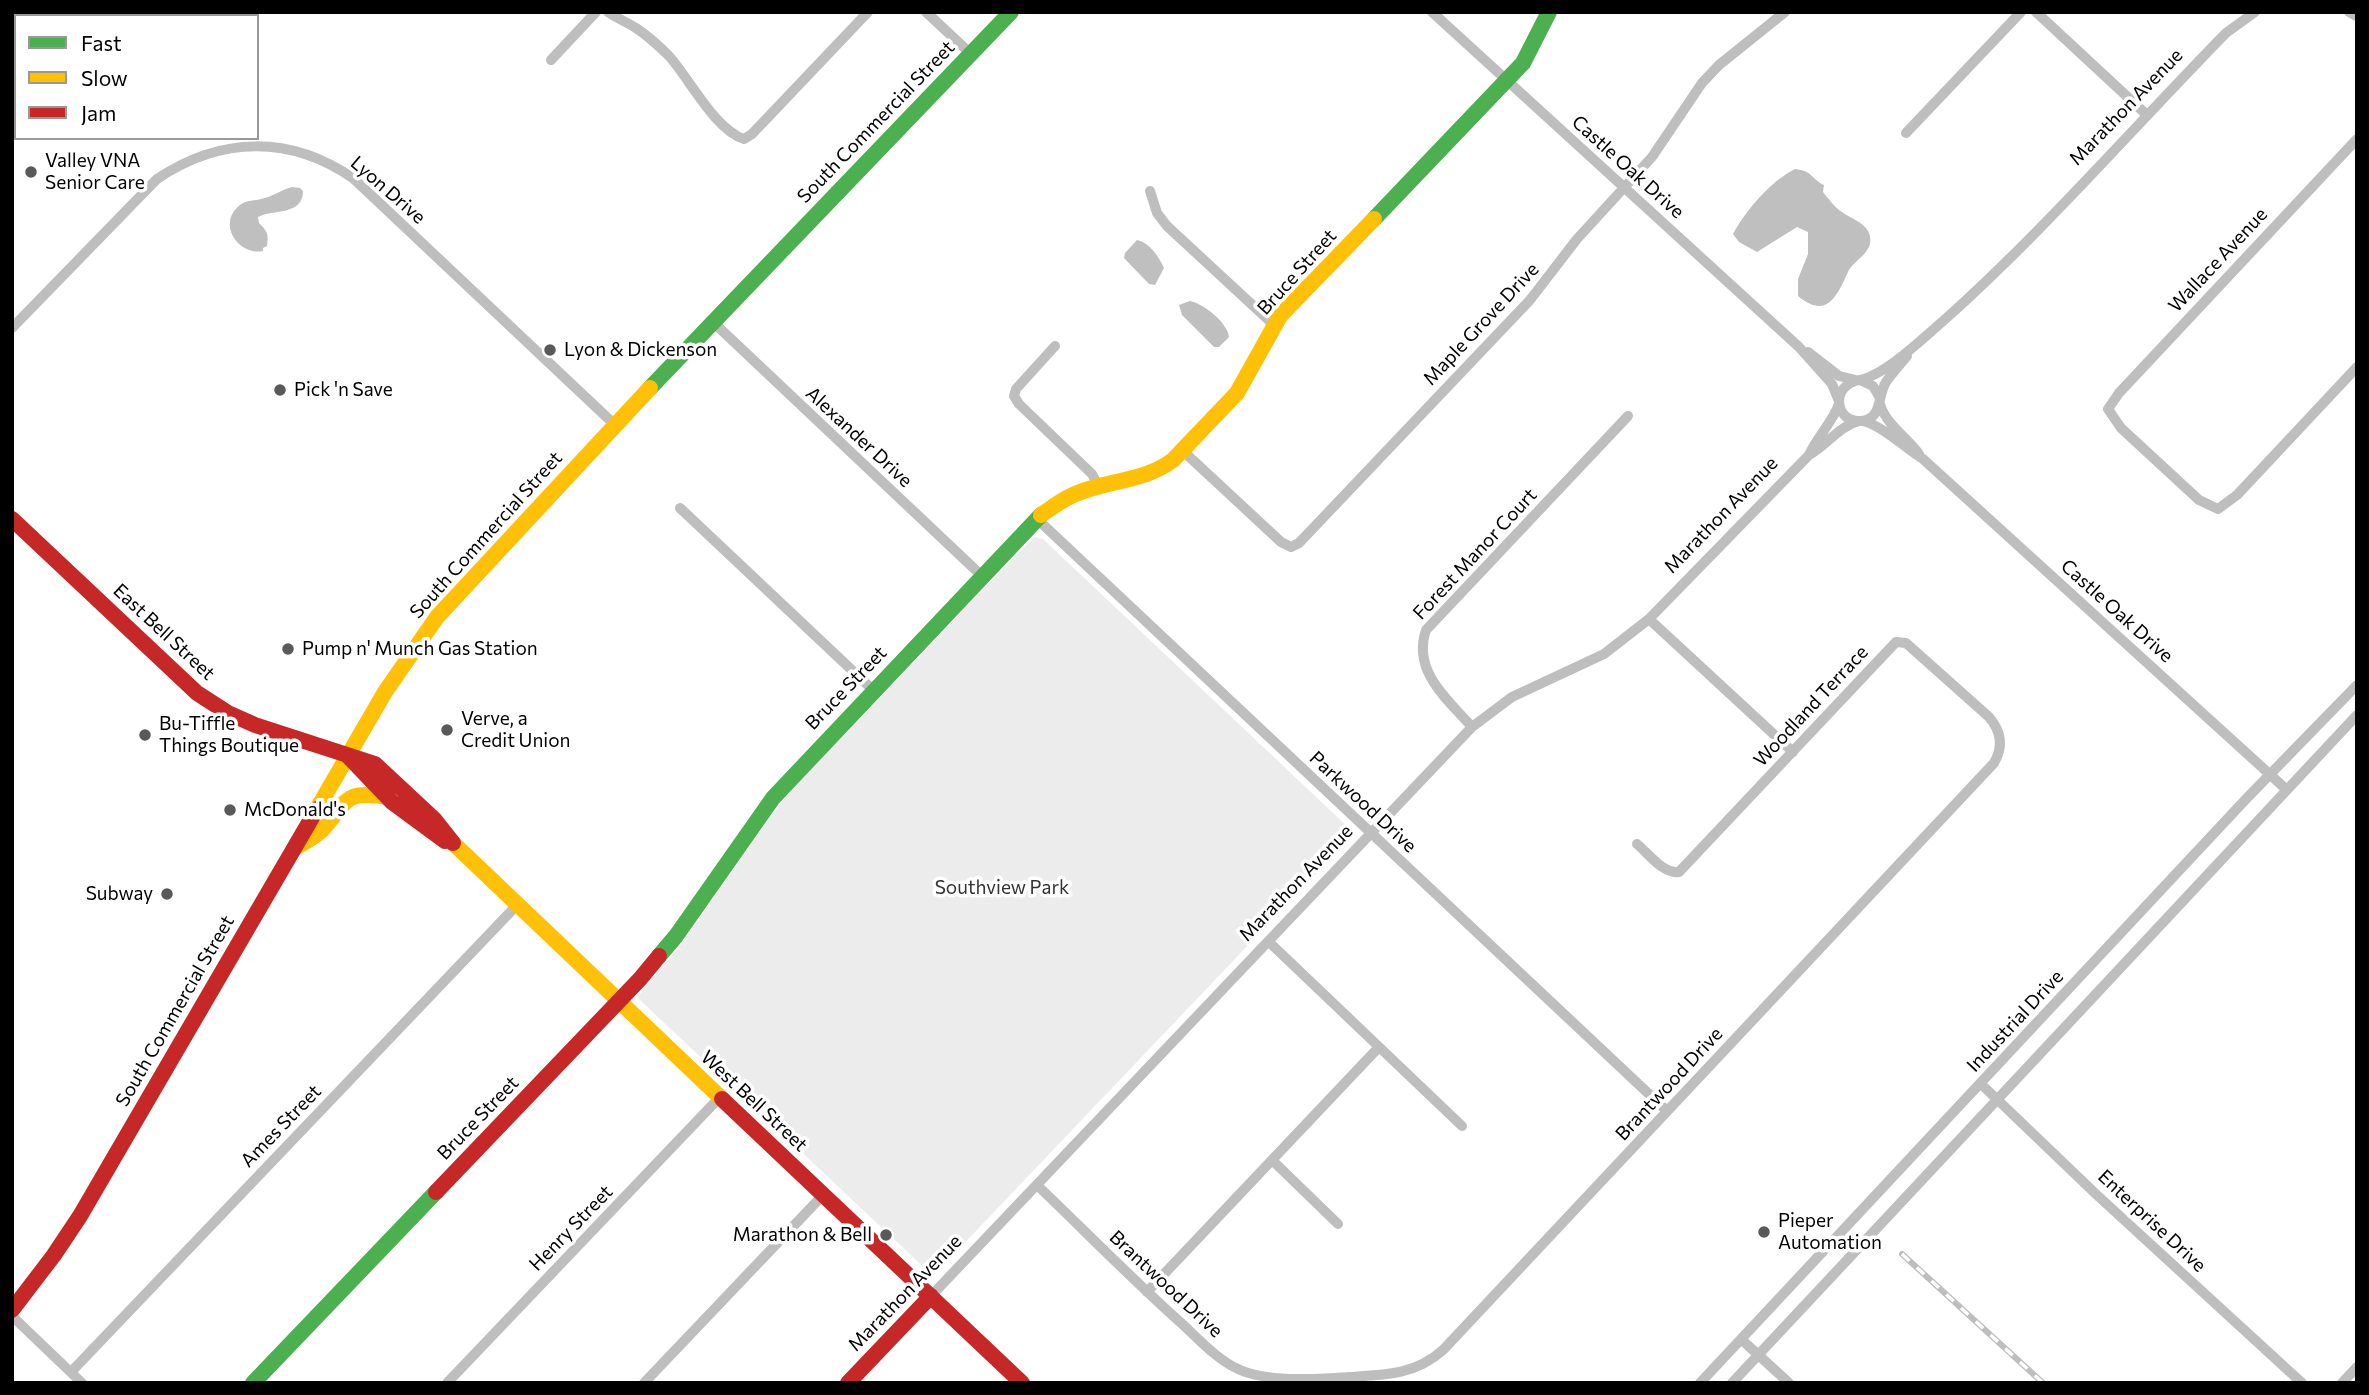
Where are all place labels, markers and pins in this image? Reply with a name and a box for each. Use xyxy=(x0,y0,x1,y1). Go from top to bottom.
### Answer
place label: Valley VNA Senior Care xyxy=(45,150,145,194)
marker: Valley VNA Senior Care xyxy=(23,164,39,180)
place label: Lyon & Dickenson xyxy=(564,339,717,361)
marker: Lyon & Dickenson xyxy=(542,342,558,358)
place label: Pick 'n Save xyxy=(294,379,393,401)
marker: Pick 'n Save xyxy=(272,382,288,398)
place label: Pump n' Munch Gas Station xyxy=(302,638,538,660)
marker: Pump n' Munch Gas Station xyxy=(280,641,296,657)
place label: Verve, a Credit Union xyxy=(461,708,570,752)
place label: Bu-Tiffle Things Boutique xyxy=(159,713,299,757)
marker: Verve, a Credit Union xyxy=(439,722,455,738)
marker: Bu-Tiffle Things Boutique xyxy=(137,727,153,743)
place label: McDonald's xyxy=(244,799,346,821)
marker: McDonald's xyxy=(222,802,238,818)
place label: Subway xyxy=(86,883,153,905)
marker: Subway xyxy=(159,886,175,902)
place label: Pieper Automation xyxy=(1778,1210,1882,1254)
place label: Marathon & Bell xyxy=(733,1224,872,1246)
marker: Pieper Automation xyxy=(1756,1224,1772,1240)
marker: Marathon & Bell xyxy=(878,1227,894,1243)

